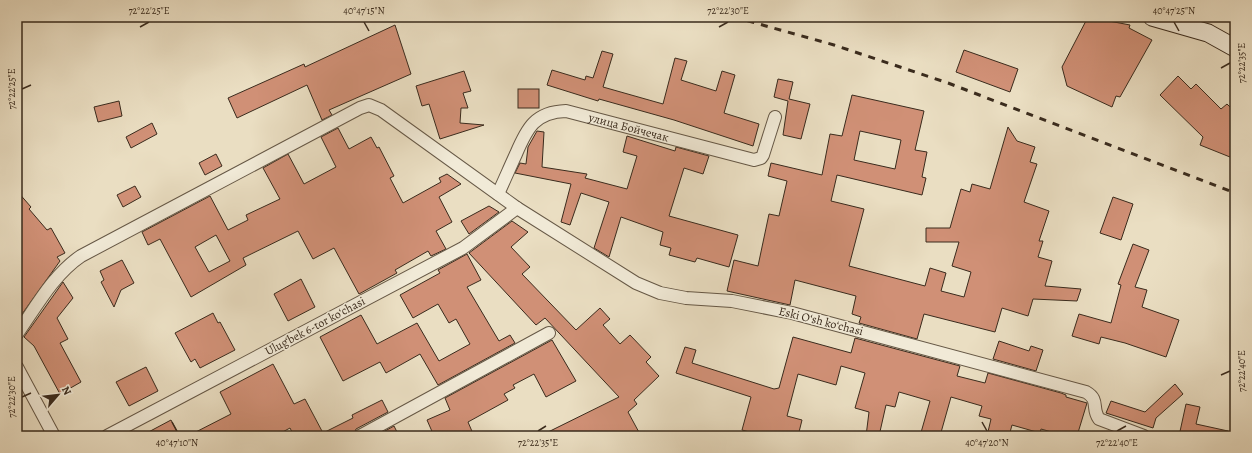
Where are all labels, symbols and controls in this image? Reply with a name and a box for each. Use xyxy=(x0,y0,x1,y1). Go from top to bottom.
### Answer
text: 72°22'25"E xyxy=(128,4,170,17)
text: 40°47'15"N xyxy=(343,4,385,17)
text: 72°22'30"E xyxy=(707,4,749,17)
text: 40°47'25"N xyxy=(1153,4,1195,17)
text: 72°22'35"E xyxy=(1235,43,1248,83)
text: 72°22'25"E xyxy=(5,68,18,110)
street label: улица Бойчечак xyxy=(586,109,671,145)
street label: Ulug‘bek 6-tor koʻchasi xyxy=(262,293,368,359)
street label: Eski Oʻsh koʻchasi xyxy=(777,303,865,339)
text: 72°22'40"E xyxy=(1235,350,1248,392)
north arrow xyxy=(38,375,78,415)
text: 72°22'30"E xyxy=(5,376,18,418)
text: N xyxy=(58,383,75,398)
text: 40°47'10"N xyxy=(156,436,198,449)
text: 72°22'35"E xyxy=(518,436,558,449)
text: 40°47'20"N xyxy=(965,436,1009,449)
text: 72°22'40"E xyxy=(1096,436,1138,449)

